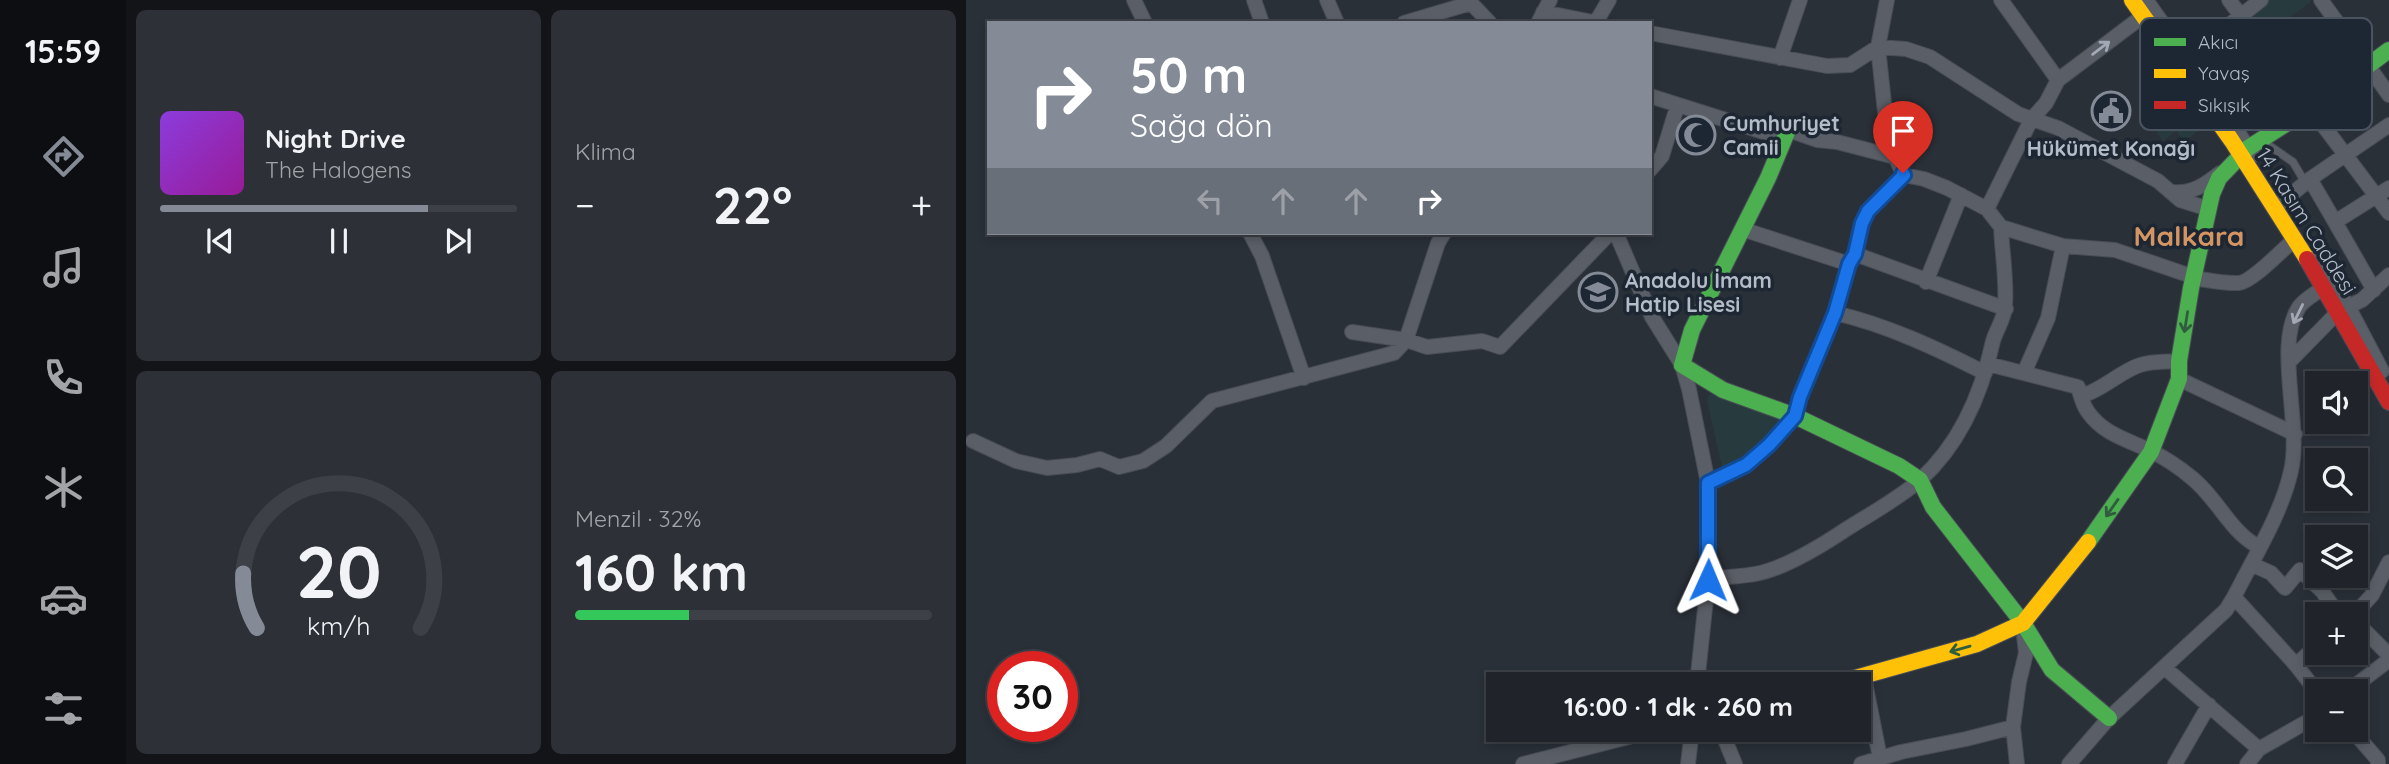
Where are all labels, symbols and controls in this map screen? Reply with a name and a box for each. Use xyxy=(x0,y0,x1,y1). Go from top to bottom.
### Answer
legend xyxy=(2140,18,2372,130)
text: Akıcı xyxy=(2198,30,2238,54)
text: 15:59 xyxy=(25,31,101,71)
one-way arrow xyxy=(2091,40,2109,55)
text: 50 m xyxy=(1130,44,1247,105)
icon: right xyxy=(1015,49,1106,140)
text: Yavaş xyxy=(2198,61,2250,85)
public building icon: Hükümet Konağı xyxy=(2090,90,2132,132)
text: Sıkışık xyxy=(2198,93,2250,117)
pin xyxy=(1873,101,1933,173)
text: Sağa dön xyxy=(1130,105,1273,145)
place label: Cumhuriyet Camii xyxy=(1723,110,1840,160)
icon: arrive xyxy=(1884,112,1922,150)
mosque icon: Cumhuriyet Camii xyxy=(1675,114,1717,156)
text: Night Drive xyxy=(265,122,406,155)
icon: directions xyxy=(39,132,88,181)
place label: Hükümet Konağı xyxy=(2027,135,2195,161)
text: Klima xyxy=(575,137,636,166)
street label: 14 Kasım Caddesi xyxy=(2251,143,2363,299)
text: The Halogens xyxy=(265,155,412,184)
text: 22° xyxy=(713,172,792,237)
text: − xyxy=(575,181,595,229)
text: + xyxy=(911,181,932,229)
icon: left xyxy=(1191,182,1229,220)
icon: ahead xyxy=(1264,182,1302,220)
icon: ahead xyxy=(1337,182,1375,220)
icon: right xyxy=(1410,182,1448,220)
district label: Malkara xyxy=(2134,218,2244,253)
icon: previous xyxy=(201,222,239,260)
icon: pause xyxy=(320,222,358,260)
icon: next xyxy=(439,222,477,260)
icon: music xyxy=(39,243,88,292)
place label: Anadolu İmam Hatip Lisesi xyxy=(1625,267,1772,317)
school or university icon: Anadolu İmam Hatip Lisesi xyxy=(1577,271,1619,313)
one-way arrow xyxy=(2290,303,2304,324)
one-way arrow xyxy=(2179,310,2192,333)
icon: phone xyxy=(39,353,88,402)
map controls xyxy=(2305,371,2368,742)
button: sound xyxy=(2305,371,2368,434)
button: search xyxy=(2305,448,2368,511)
icon: climate xyxy=(39,463,88,512)
one-way arrow xyxy=(2105,498,2119,517)
text: Menzil · 32% xyxy=(575,504,701,533)
button: layers xyxy=(2305,525,2368,588)
text: 20 xyxy=(295,526,382,617)
text: 160 km xyxy=(575,539,748,604)
position arrow xyxy=(1671,543,1745,617)
icon: car xyxy=(39,574,88,623)
button: + xyxy=(2305,602,2368,665)
text: km/h xyxy=(307,610,370,641)
one-way arrow xyxy=(1949,643,1971,656)
speed limit sign: 30 xyxy=(987,651,1078,742)
button: − xyxy=(2305,679,2368,742)
icon: filters xyxy=(39,684,88,733)
text: 16:00 · 1 dk · 260 m xyxy=(1564,690,1793,723)

